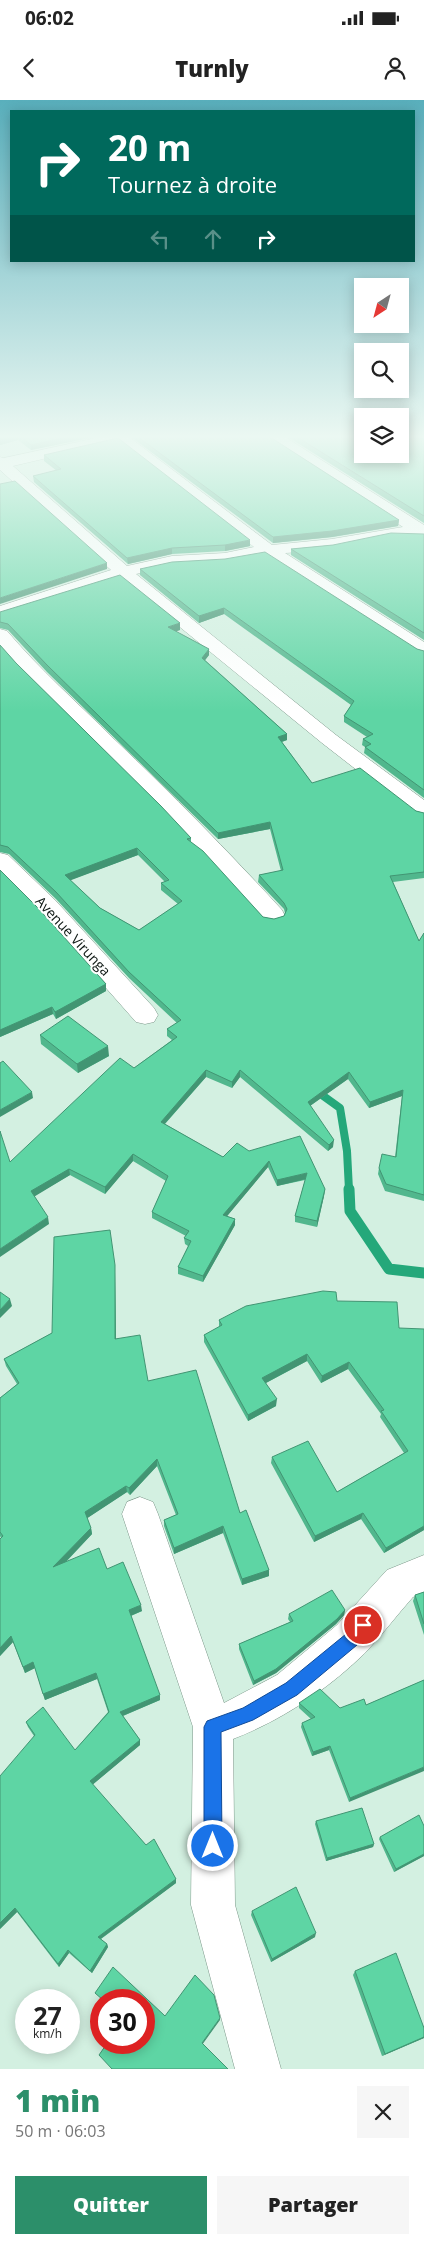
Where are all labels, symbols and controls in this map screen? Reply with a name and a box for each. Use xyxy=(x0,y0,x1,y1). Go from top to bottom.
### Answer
text: 06:02 xyxy=(25,5,74,31)
text: Turnly xyxy=(175,53,249,83)
icon: back xyxy=(15,54,43,82)
icon: person xyxy=(381,54,409,82)
text: 20 m xyxy=(108,124,191,171)
icon: right xyxy=(25,130,90,195)
text: Tournez à droite xyxy=(108,169,277,199)
icon: left xyxy=(146,225,174,253)
icon: ahead xyxy=(199,225,227,253)
icon: right xyxy=(252,225,280,253)
north arrow xyxy=(354,278,409,332)
map controls xyxy=(354,278,409,463)
button: search xyxy=(354,343,409,398)
button: layers xyxy=(354,408,409,463)
street label: Avenue Virunga xyxy=(31,892,115,980)
pin xyxy=(342,1604,384,1646)
icon: arrive xyxy=(349,1611,377,1639)
position arrow xyxy=(186,1819,238,1871)
speed limit sign: 30 xyxy=(90,1989,155,2054)
text: 27 xyxy=(33,1998,62,2032)
text: km/h xyxy=(33,2025,62,2042)
text: 1 min xyxy=(15,2080,100,2121)
button: close xyxy=(357,2086,409,2138)
text: 50 m · 06:03 xyxy=(15,2120,106,2142)
button: Quitter xyxy=(15,2176,207,2234)
button: Partager xyxy=(217,2176,409,2234)

